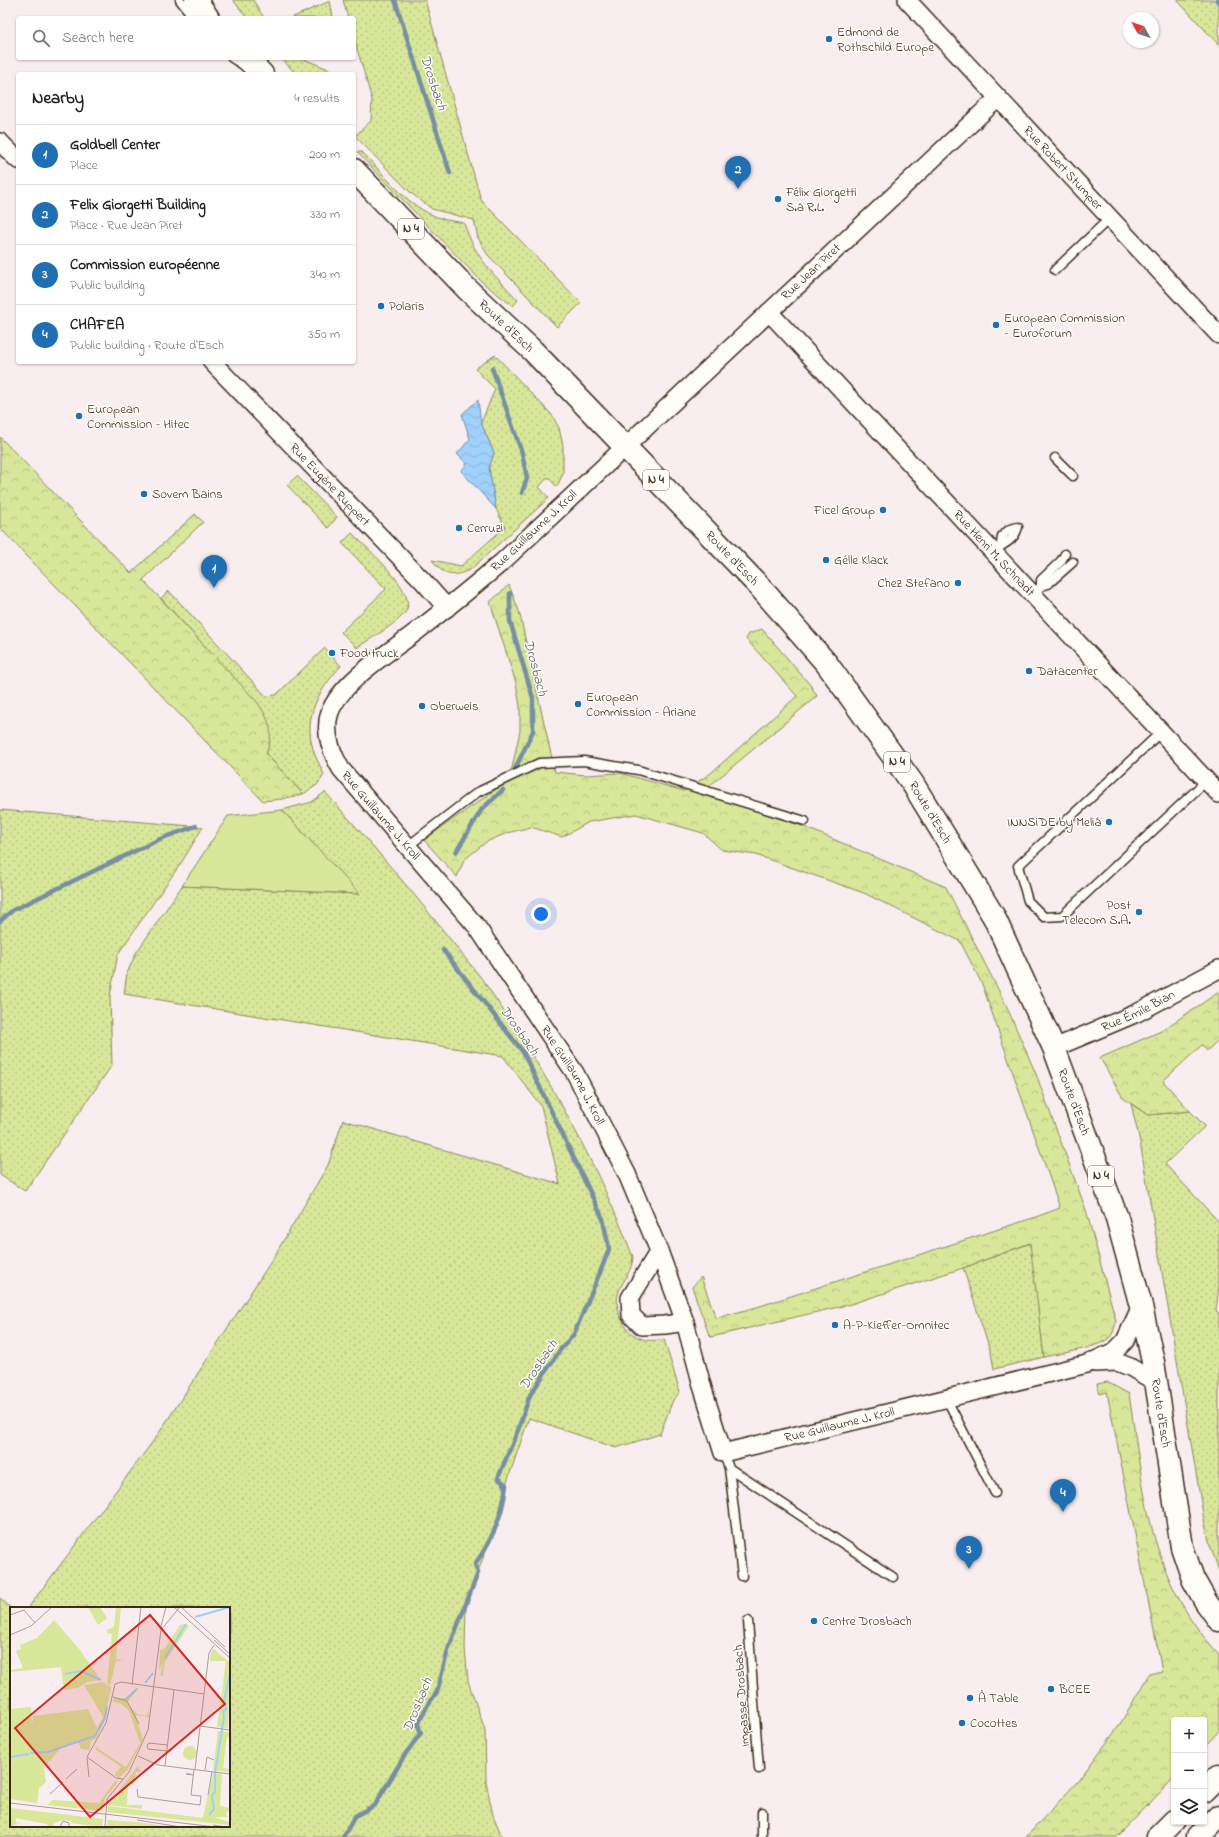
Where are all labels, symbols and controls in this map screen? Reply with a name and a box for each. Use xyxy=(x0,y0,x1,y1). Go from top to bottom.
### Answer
north arrow xyxy=(1123,12,1159,48)
search box xyxy=(16,16,356,60)
place label: Edmond de Rothschild Europe xyxy=(837,23,934,57)
icon: search xyxy=(30,27,52,49)
text: Search here xyxy=(62,27,134,49)
marker: Edmond de Rothschild Europe xyxy=(824,34,834,44)
water label: Drosbach xyxy=(414,53,452,114)
text: Nearby xyxy=(32,86,84,111)
text: 4 results xyxy=(294,89,340,108)
street label: Rue Robert Stumper xyxy=(1019,121,1108,215)
text: Goldbell Center xyxy=(70,134,160,156)
text: 1 xyxy=(43,145,47,164)
text: 200 m xyxy=(309,145,340,164)
text: Place xyxy=(70,156,98,175)
pin: 2 xyxy=(725,156,751,189)
place label: Félix Giorgetti S.à R.L. xyxy=(785,183,857,217)
text: Felix Giorgetti Building xyxy=(70,194,206,216)
marker: Félix Giorgetti S.à R.L. xyxy=(773,194,783,204)
text: 2 xyxy=(42,205,48,224)
text: 330 m xyxy=(310,205,340,224)
text: Place · Rue Jean Piret xyxy=(70,216,183,235)
road number: N 4 xyxy=(398,219,424,239)
street label: Rue Jean Piret xyxy=(777,239,846,305)
text: Commission européenne xyxy=(70,254,220,276)
text: 3 xyxy=(42,265,48,284)
text: 340 m xyxy=(310,265,340,284)
text: Public building xyxy=(70,276,145,295)
street label: Route d'Esch xyxy=(474,295,538,357)
place label: Polaris xyxy=(389,297,425,316)
marker: Polaris xyxy=(376,301,386,311)
place label: European Commission - Euroforum xyxy=(1004,309,1125,343)
text: CHAFEA xyxy=(70,314,124,336)
marker: European Commission - Euroforum xyxy=(991,320,1001,330)
text: 4 xyxy=(42,325,48,344)
text: 350 m xyxy=(308,325,340,344)
text: Public building · Route d'Esch xyxy=(70,336,224,355)
place label: European Commission - Hitec xyxy=(87,400,190,434)
marker: European Commission - Hitec xyxy=(74,411,84,421)
street label: Rue Eugène Ruppert xyxy=(285,439,375,531)
road number: N 4 xyxy=(643,470,669,490)
place label: Sovem Bains xyxy=(152,485,223,504)
street label: Rue Guillaume J. Kroll xyxy=(486,486,582,576)
marker: Sovem Bains xyxy=(139,489,149,499)
place label: Ficel Group xyxy=(813,501,875,520)
marker: Ficel Group xyxy=(878,505,888,515)
street label: Rue Henri M. Schnadt xyxy=(949,506,1040,601)
place label: Cerruzi xyxy=(467,519,503,538)
marker: Cerruzi xyxy=(454,523,464,533)
street label: Route d'Esch xyxy=(701,526,763,590)
place label: Gélle Klack xyxy=(834,551,889,570)
pin: 1 xyxy=(201,555,227,588)
marker: Gélle Klack xyxy=(821,555,831,565)
place label: Chez Stefano xyxy=(877,574,950,593)
marker: Chez Stefano xyxy=(953,578,963,588)
water label: Drosbach xyxy=(518,638,553,699)
place label: Food truck xyxy=(339,644,399,663)
marker: Food truck xyxy=(327,648,337,658)
place label: Datacenter xyxy=(1036,662,1098,681)
marker: Datacenter xyxy=(1024,666,1034,676)
place label: European Commission - Ariane xyxy=(586,688,696,722)
place label: Oberweis xyxy=(430,697,479,716)
marker: European Commission - Ariane xyxy=(573,699,583,709)
marker: Oberweis xyxy=(417,701,427,711)
road number: N 4 xyxy=(884,752,910,772)
street label: Rue Guillaume J. Kroll xyxy=(337,766,425,864)
street label: Route d'Esch xyxy=(904,778,957,847)
place label: INNSiDE by Meliá xyxy=(1007,813,1101,833)
marker: INNSiDE by Meliá xyxy=(1104,817,1114,827)
place label: Post Telecom S.A. xyxy=(1062,896,1132,930)
your location xyxy=(531,904,551,924)
marker: Post Telecom S.A. xyxy=(1134,907,1144,917)
street label: Rue Émile Bian xyxy=(1098,985,1178,1037)
water label: Drosbach xyxy=(494,1002,544,1061)
street label: Rue Guillaume J. Kroll xyxy=(536,1022,610,1128)
street label: Route d'Esch xyxy=(1053,1066,1095,1138)
road number: N 4 xyxy=(1088,1166,1114,1186)
place label: A-P-Kieffer-Omnitec xyxy=(843,1316,950,1335)
marker: A-P-Kieffer-Omnitec xyxy=(830,1320,840,1330)
water label: Drosbach xyxy=(514,1335,564,1394)
street label: Route d'Esch xyxy=(1146,1377,1176,1449)
street label: Rue Guillaume J. Kroll xyxy=(782,1402,897,1447)
pin: 4 xyxy=(1050,1479,1076,1512)
pin: 3 xyxy=(956,1536,982,1569)
inset map xyxy=(10,1607,230,1827)
place label: Centre Drosbach xyxy=(822,1612,912,1631)
marker: Centre Drosbach xyxy=(809,1616,819,1626)
street label: Impasse Drosbach xyxy=(729,1644,755,1748)
water label: Drosbach xyxy=(398,1674,439,1735)
place label: BCEE xyxy=(1058,1680,1091,1699)
marker: BCEE xyxy=(1046,1684,1056,1694)
place label: À Table xyxy=(978,1689,1018,1708)
marker: À Table xyxy=(965,1693,975,1703)
place label: Cocottes xyxy=(970,1714,1018,1733)
map controls xyxy=(1171,1717,1207,1825)
button: + xyxy=(1171,1717,1207,1753)
marker: Cocottes xyxy=(957,1718,967,1728)
button: − xyxy=(1171,1753,1207,1789)
button: layers xyxy=(1171,1789,1207,1825)

